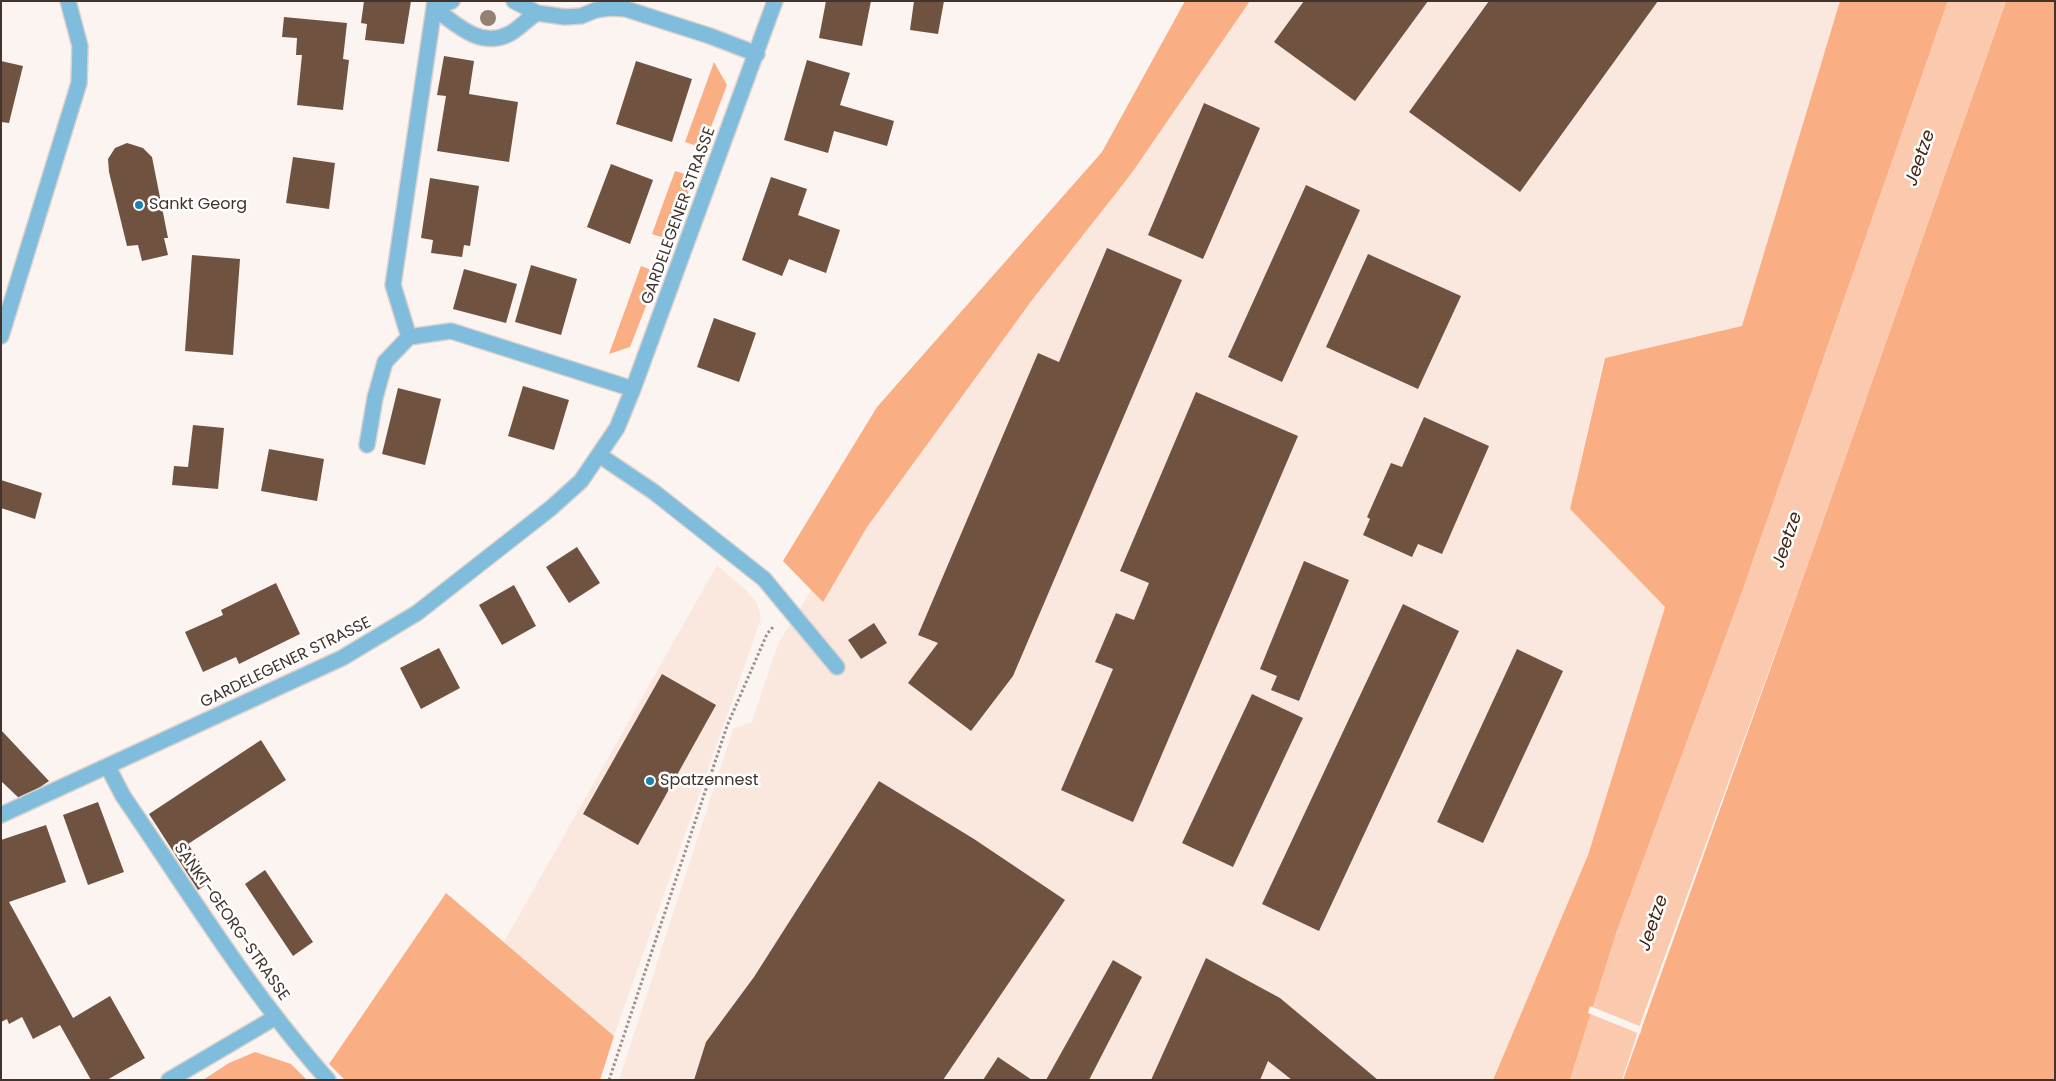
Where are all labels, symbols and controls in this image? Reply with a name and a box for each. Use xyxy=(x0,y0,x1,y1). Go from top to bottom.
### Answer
street label: GARDELEGENER STRASSE xyxy=(638,125,720,307)
water label: Jeetze xyxy=(1901,127,1941,189)
place label: Sankt Georg xyxy=(149,195,247,215)
marker: Sankt Georg xyxy=(133,199,145,211)
water label: Jeetze xyxy=(1768,509,1808,571)
street label: GARDELEGENER STRASSE xyxy=(198,613,374,713)
place label: Spatzennest xyxy=(660,771,759,791)
marker: Spatzennest xyxy=(644,775,656,787)
street label: SANKT-GEORG-STRASSE xyxy=(169,839,293,1005)
water label: Jeetze xyxy=(1634,892,1674,954)

